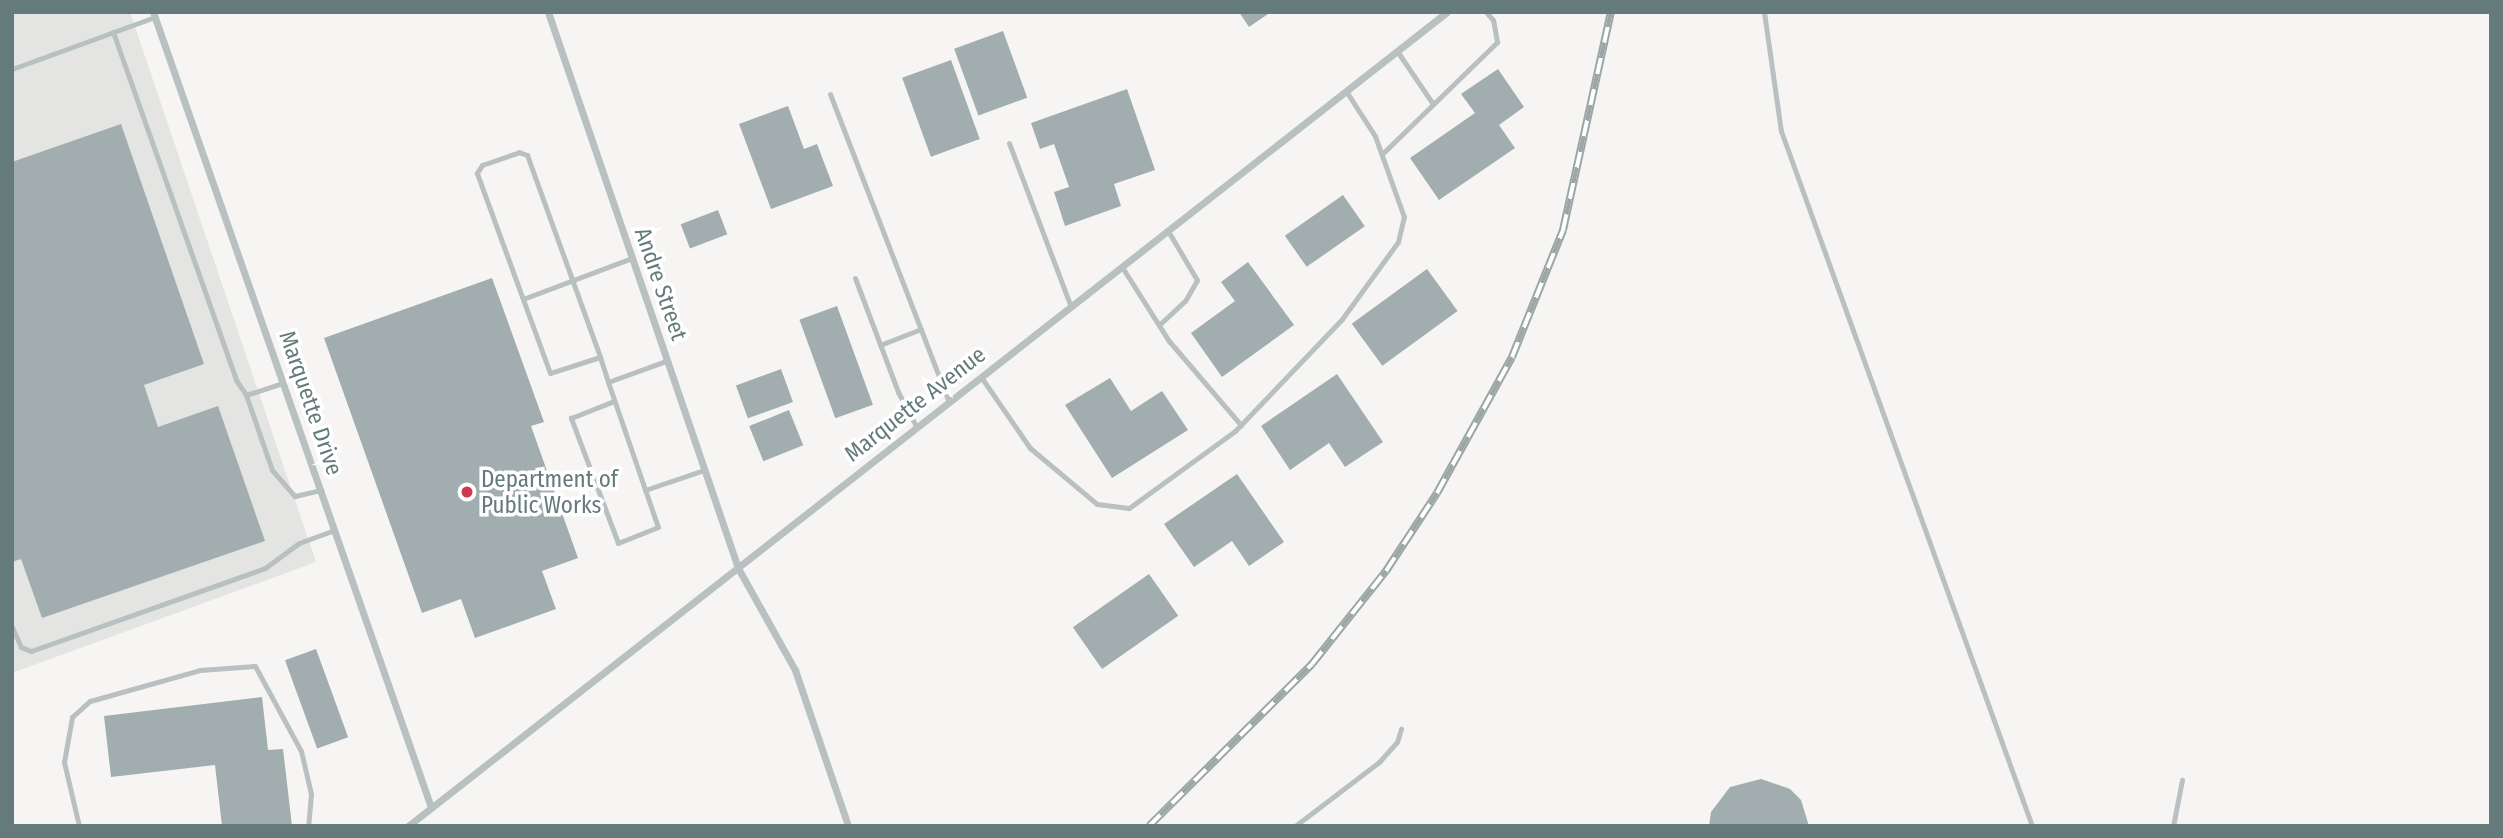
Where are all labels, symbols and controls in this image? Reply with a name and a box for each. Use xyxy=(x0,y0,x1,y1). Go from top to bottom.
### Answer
street label: Andre Street xyxy=(629,224,693,344)
street label: Marquette Drive xyxy=(273,327,349,479)
street label: Marquette Avenue xyxy=(839,340,991,468)
place label: Department of Public Works xyxy=(481,465,618,519)
marker: Department of Public Works xyxy=(459,484,475,500)

